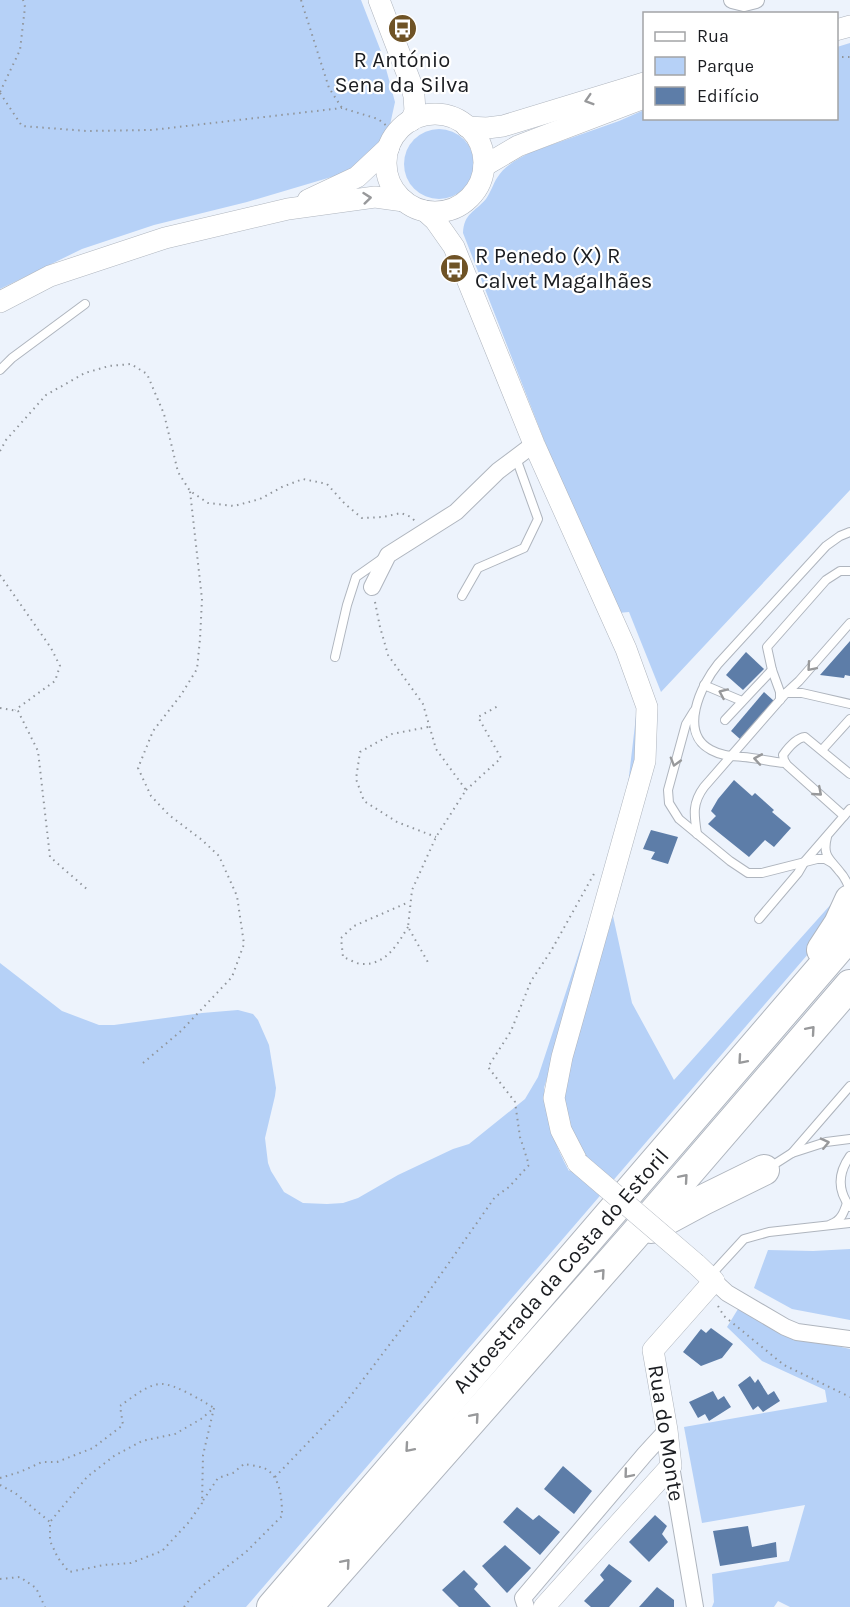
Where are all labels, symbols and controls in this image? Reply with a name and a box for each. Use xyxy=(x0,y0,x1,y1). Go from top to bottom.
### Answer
bus stop icon: R António Sena da Silva xyxy=(386,12,418,44)
legend xyxy=(643,12,838,120)
text: Rua xyxy=(697,25,729,47)
place label: R António Sena da Silva xyxy=(335,47,469,98)
text: Parque xyxy=(697,55,754,77)
text: Edifício xyxy=(697,85,759,107)
one-way arrow xyxy=(584,93,595,105)
one-way arrow xyxy=(362,192,371,205)
place label: R Penedo (X) R Calvet Magalhães xyxy=(475,243,652,294)
bus stop icon: R Penedo (X) R Calvet Magalhães xyxy=(438,253,470,285)
one-way arrow xyxy=(807,660,818,671)
one-way arrow xyxy=(719,688,730,700)
one-way arrow xyxy=(753,754,762,766)
one-way arrow xyxy=(670,756,682,767)
one-way arrow xyxy=(811,785,822,796)
one-way arrow xyxy=(804,1026,815,1037)
one-way arrow xyxy=(738,1053,749,1064)
one-way arrow xyxy=(820,1138,830,1151)
street label: Autoestrada da Costa do Estoril xyxy=(448,1143,674,1399)
one-way arrow xyxy=(677,1174,688,1185)
one-way arrow xyxy=(594,1269,605,1280)
street label: Rua do Monte xyxy=(642,1363,690,1503)
one-way arrow xyxy=(468,1413,479,1424)
one-way arrow xyxy=(405,1441,416,1452)
one-way arrow xyxy=(624,1467,635,1478)
one-way arrow xyxy=(339,1559,350,1570)

